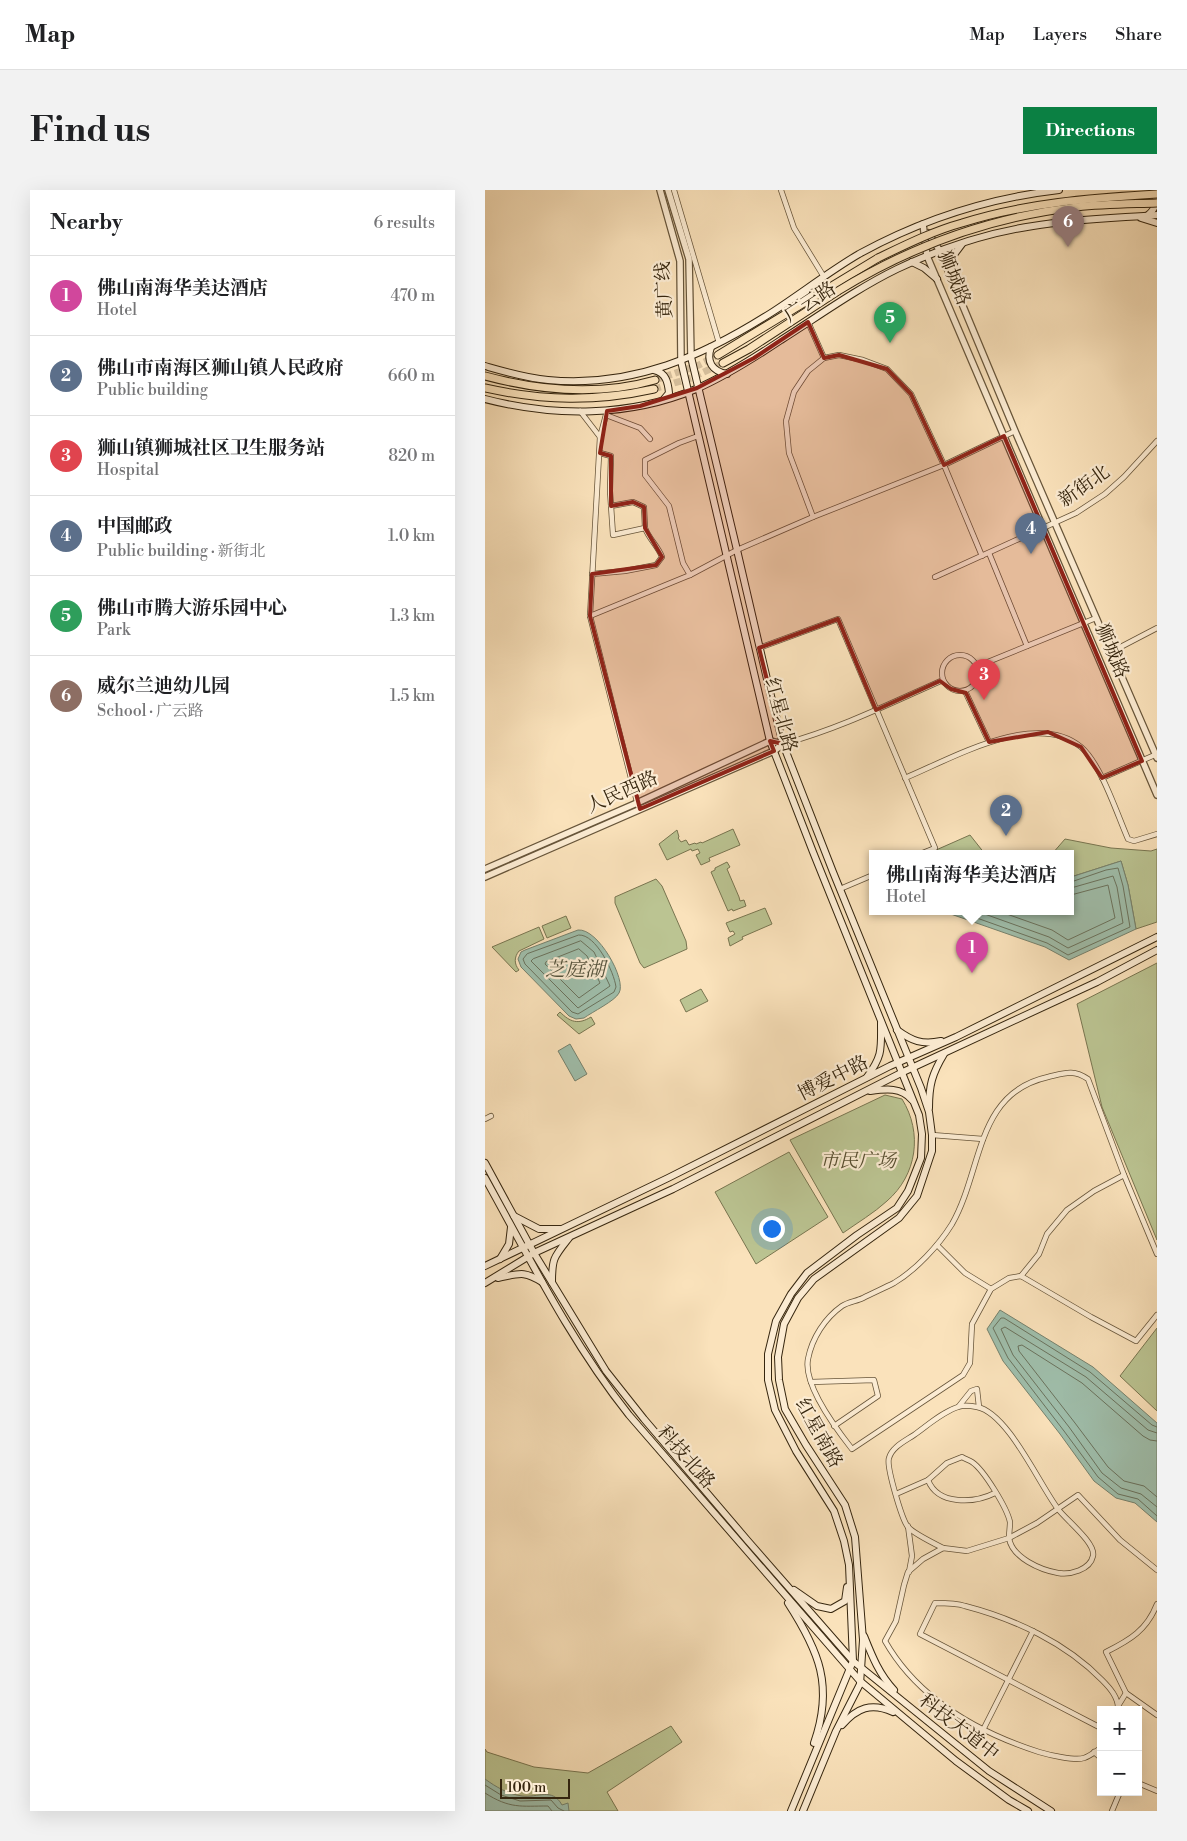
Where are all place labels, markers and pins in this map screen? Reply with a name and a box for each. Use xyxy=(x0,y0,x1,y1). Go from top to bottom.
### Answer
pin: 6 xyxy=(1052,206,1084,247)
pin: 5 xyxy=(874,302,906,343)
pin: 4 xyxy=(1015,513,1047,554)
pin: 3 xyxy=(968,659,1000,700)
pin: 2 xyxy=(990,795,1022,836)
pin: 1 xyxy=(956,932,988,973)

